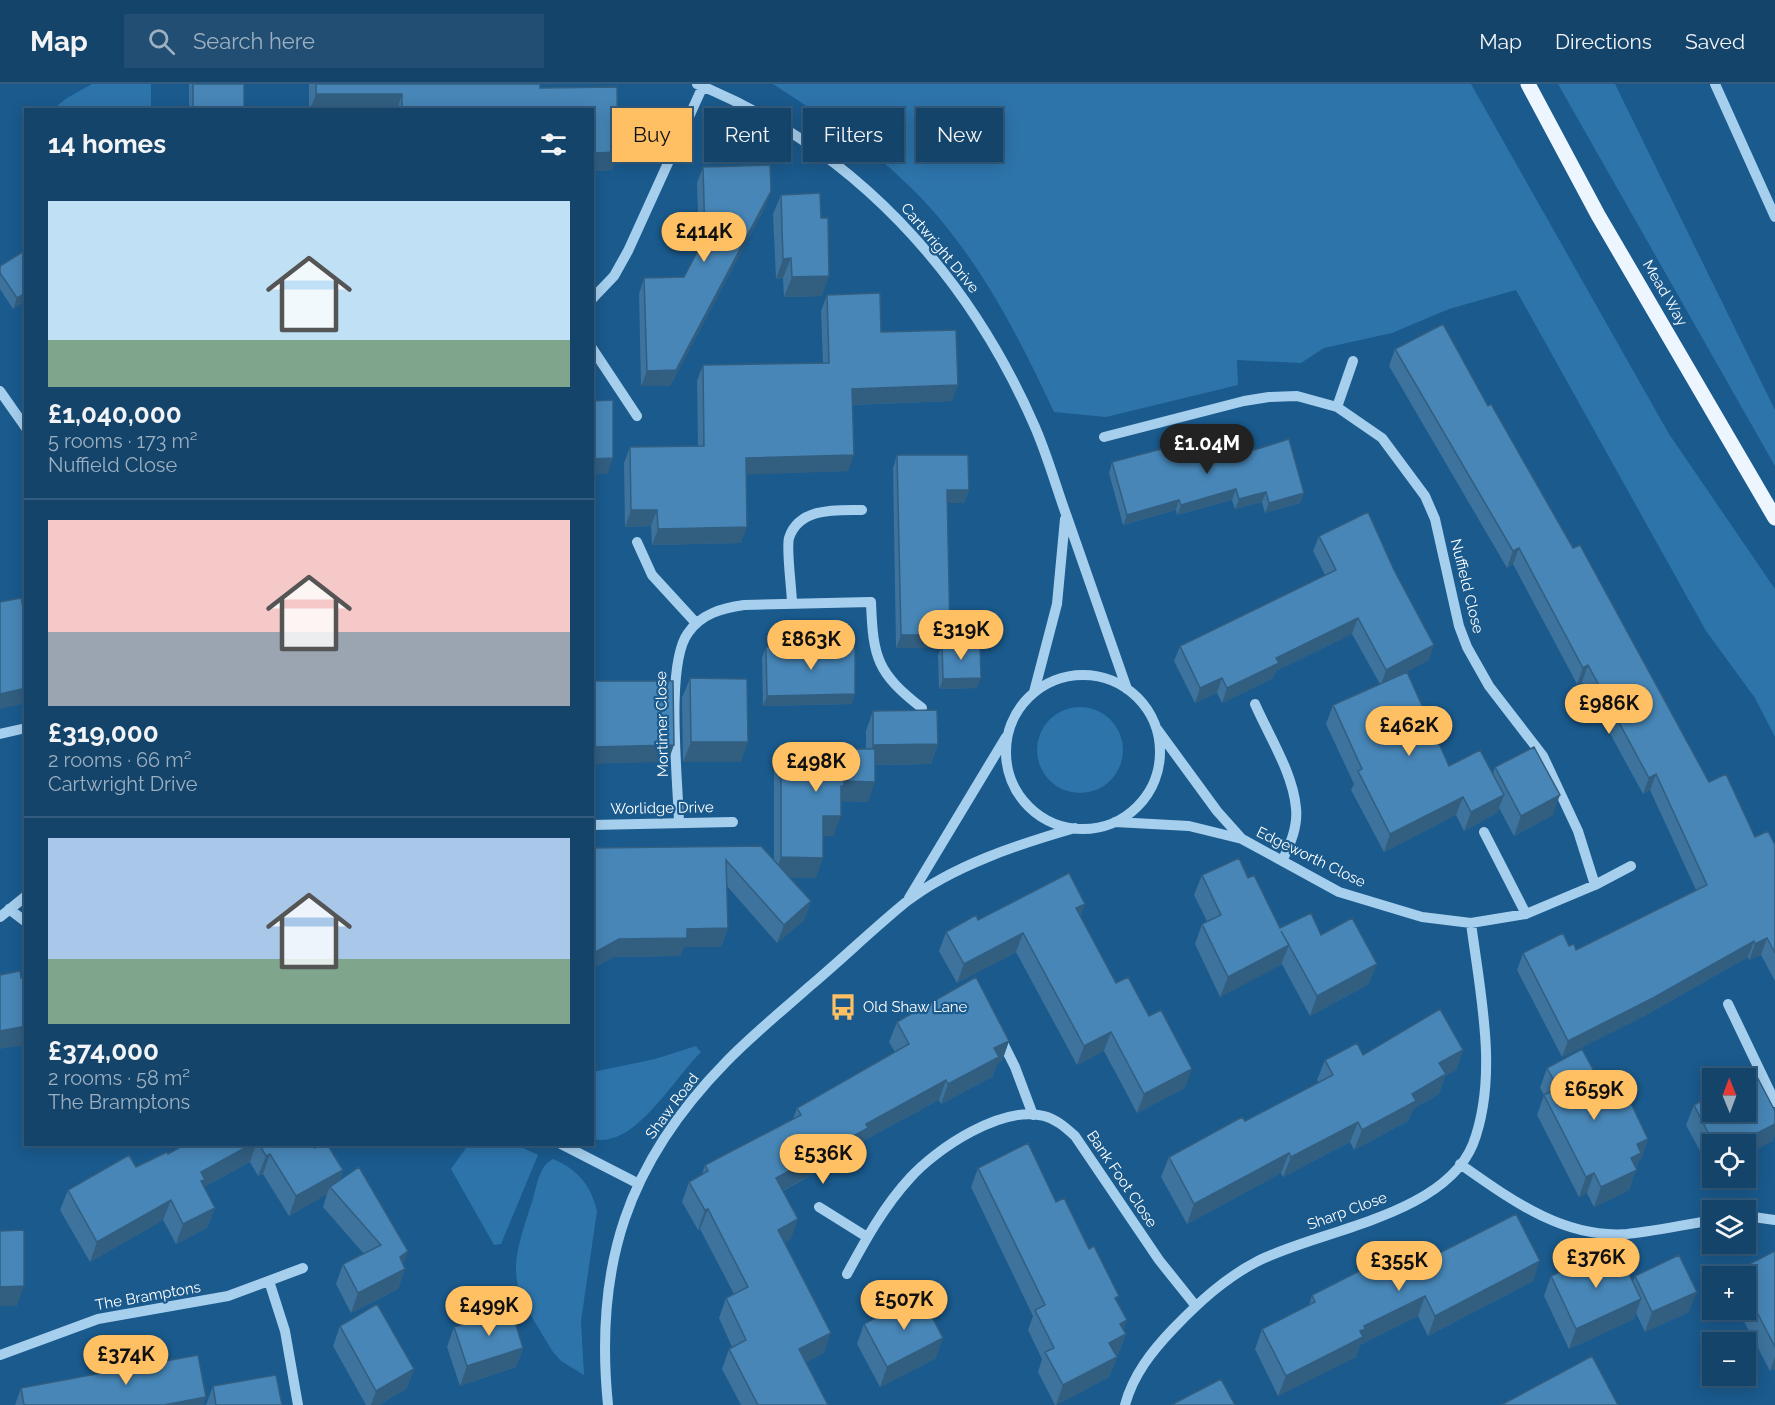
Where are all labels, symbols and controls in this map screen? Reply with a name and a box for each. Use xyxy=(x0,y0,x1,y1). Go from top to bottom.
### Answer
search box xyxy=(124,14,544,68)
text: Map xyxy=(30,25,88,58)
icon: search xyxy=(145,25,178,58)
text: Search here xyxy=(193,28,315,54)
text: Map xyxy=(1479,29,1522,54)
text: Directions xyxy=(1555,29,1652,54)
text: Saved xyxy=(1685,29,1745,54)
chip: Buy xyxy=(612,108,692,162)
chip: Rent xyxy=(704,108,791,162)
chip: Filters xyxy=(803,108,904,162)
chip: New xyxy=(916,108,1003,162)
icon: filters xyxy=(537,128,570,161)
text: 14 homes xyxy=(48,129,166,159)
street label: Cartwright Drive xyxy=(897,199,983,297)
pin: £414K xyxy=(662,212,746,263)
text: £414K xyxy=(676,219,733,243)
icon: home xyxy=(255,240,363,348)
street label: Mead Way xyxy=(1639,257,1691,329)
text: £1,040,000 xyxy=(48,399,182,429)
pin: £1.04M xyxy=(1158,424,1256,475)
text: 5 rooms · 173 m² xyxy=(48,429,198,453)
text: £1.04M xyxy=(1174,431,1240,455)
text: Nuffield Close xyxy=(48,453,177,477)
street label: Nuffield Close xyxy=(1447,537,1487,635)
icon: home xyxy=(255,559,363,667)
pin: £319K xyxy=(919,610,1003,661)
text: £319K xyxy=(932,617,990,641)
pin: £863K xyxy=(769,620,853,671)
text: £863K xyxy=(781,627,841,651)
street label: Mortimer Close xyxy=(652,671,672,777)
pin: £986K xyxy=(1567,684,1651,735)
text: £986K xyxy=(1579,691,1639,715)
pin: £462K xyxy=(1367,706,1451,757)
text: £462K xyxy=(1379,713,1439,737)
text: £319,000 xyxy=(48,718,159,748)
pin: £498K xyxy=(774,742,858,793)
text: 2 rooms · 66 m² xyxy=(48,748,191,772)
text: £498K xyxy=(786,749,846,773)
text: Cartwright Drive xyxy=(48,772,197,796)
street label: Worlidge Drive xyxy=(610,798,714,818)
street label: Edgeworth Close xyxy=(1253,823,1369,891)
icon: home xyxy=(255,877,363,985)
bus stop icon: Old Shaw Lane xyxy=(828,992,858,1022)
place label: Old Shaw Lane xyxy=(863,998,968,1016)
text: £374,000 xyxy=(48,1036,159,1066)
text: 2 rooms · 58 m² xyxy=(48,1066,190,1090)
north arrow xyxy=(1702,1068,1756,1122)
map controls xyxy=(1702,1068,1756,1386)
street label: Shaw Road xyxy=(642,1070,702,1142)
pin: £659K xyxy=(1552,1070,1636,1121)
text: £659K xyxy=(1564,1077,1624,1101)
text: The Bramptons xyxy=(48,1090,190,1114)
street label: Bank Foot Close xyxy=(1083,1127,1161,1231)
pin: £536K xyxy=(781,1134,865,1185)
button: locate xyxy=(1702,1134,1756,1188)
text: £536K xyxy=(794,1141,852,1165)
street label: Sharp Close xyxy=(1305,1188,1390,1234)
button: layers xyxy=(1702,1200,1756,1254)
pin: £376K xyxy=(1554,1238,1638,1289)
pin: £355K xyxy=(1357,1241,1441,1292)
text: £376K xyxy=(1567,1245,1625,1269)
text: £355K xyxy=(1370,1248,1428,1272)
button: + xyxy=(1702,1266,1756,1320)
street label: The Bramptons xyxy=(94,1278,202,1314)
pin: £507K xyxy=(862,1280,946,1331)
pin: £499K xyxy=(447,1286,531,1337)
text: £507K xyxy=(875,1287,933,1311)
text: £499K xyxy=(459,1293,519,1317)
button: − xyxy=(1702,1332,1756,1386)
pin: £374K xyxy=(84,1335,168,1386)
text: £374K xyxy=(97,1342,155,1366)

